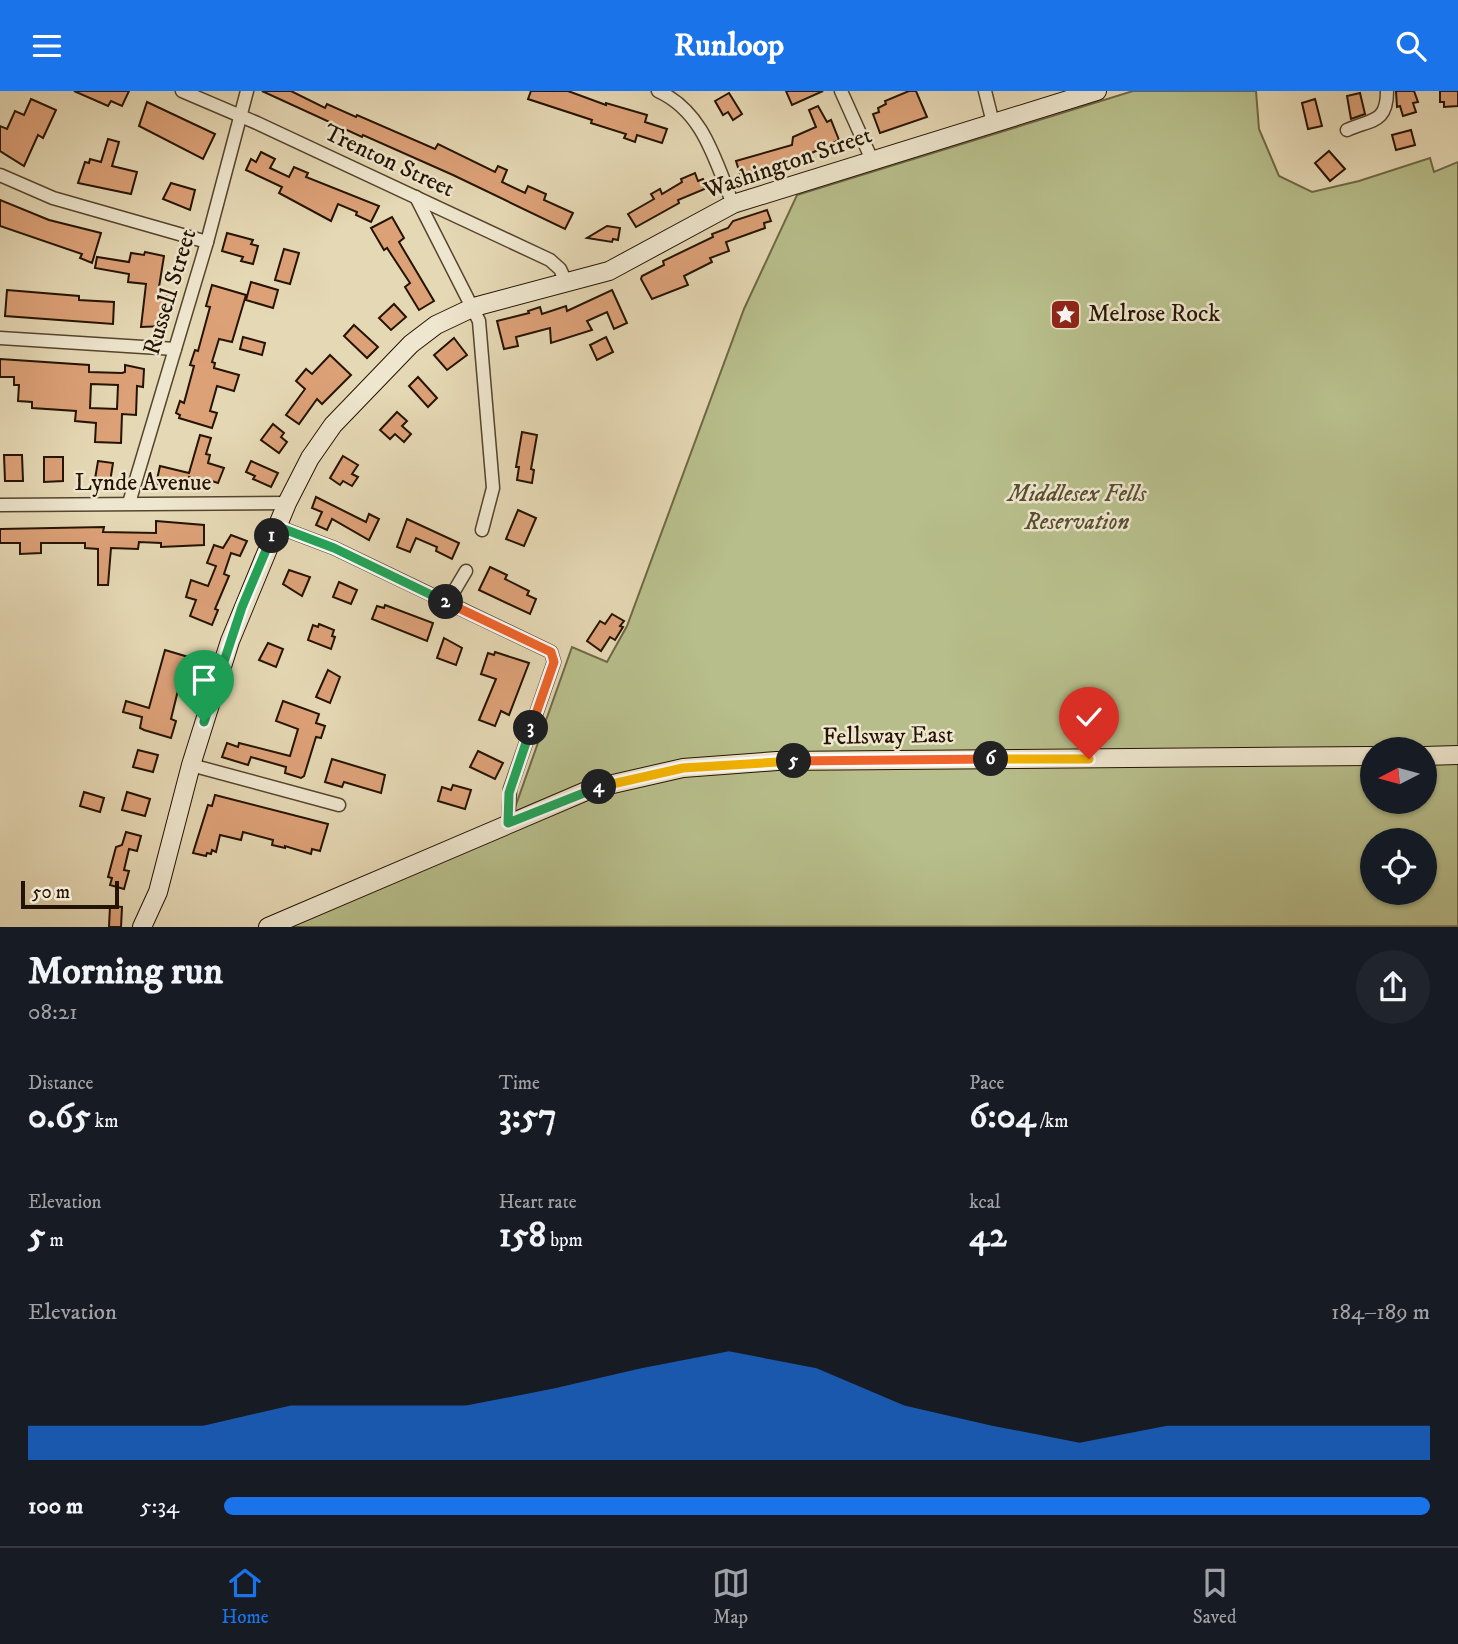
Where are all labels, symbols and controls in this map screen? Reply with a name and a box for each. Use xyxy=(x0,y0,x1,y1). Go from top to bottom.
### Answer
text: Runloop xyxy=(674,26,784,66)
icon: menu xyxy=(28,27,66,65)
icon: search xyxy=(1392,27,1430,65)
street label: Trenton Street xyxy=(319,118,459,204)
street label: Washington Street xyxy=(699,120,876,206)
street label: Russell Street xyxy=(137,225,203,358)
place icon: Melrose Rock xyxy=(1048,297,1082,331)
place label: Melrose Rock xyxy=(1088,299,1220,329)
street label: Lynde Avenue xyxy=(74,468,212,498)
park label: Middlesex Fells Reservation xyxy=(1006,479,1147,537)
pin: 1 xyxy=(254,519,290,553)
text: 1 xyxy=(268,524,275,547)
pin: 2 xyxy=(428,585,464,619)
text: 2 xyxy=(441,590,450,613)
pin xyxy=(174,650,234,722)
icon: arrive xyxy=(185,661,223,699)
pin xyxy=(1059,687,1119,759)
icon: check xyxy=(1070,698,1108,736)
pin: 3 xyxy=(514,711,548,745)
text: 3 xyxy=(527,716,534,739)
street label: Fellsway East xyxy=(822,720,954,752)
north arrow xyxy=(1360,737,1437,814)
map controls xyxy=(1360,737,1437,905)
pin: 6 xyxy=(974,741,1009,777)
pin: 5 xyxy=(776,743,812,779)
text: 6 xyxy=(986,747,995,770)
text: 5 xyxy=(789,749,798,772)
pin: 4 xyxy=(582,769,616,805)
text: 4 xyxy=(593,775,604,798)
button: locate xyxy=(1360,828,1437,905)
scale bar xyxy=(21,877,119,909)
text: 50 m xyxy=(32,881,70,904)
text: Morning run xyxy=(28,948,223,996)
button: share xyxy=(1356,950,1430,1024)
text: 08:21 xyxy=(28,998,78,1027)
text: Distance xyxy=(28,1072,93,1095)
text: Time xyxy=(499,1072,540,1095)
text: Pace xyxy=(969,1072,1004,1095)
text: 0.65 xyxy=(28,1095,91,1139)
text: 3:57 xyxy=(499,1095,557,1139)
text: 6:04 xyxy=(969,1095,1036,1139)
text: km xyxy=(91,1110,119,1133)
text: /km xyxy=(1036,1110,1069,1133)
text: Elevation xyxy=(28,1191,102,1214)
text: Heart rate xyxy=(499,1191,577,1214)
text: kcal xyxy=(969,1191,1001,1214)
text: 5 xyxy=(28,1214,45,1258)
text: 158 xyxy=(499,1214,546,1258)
text: 42 xyxy=(969,1214,1007,1258)
text: m xyxy=(45,1229,64,1252)
text: bpm xyxy=(546,1229,583,1252)
text: Elevation xyxy=(28,1298,117,1327)
text: 184–189 m xyxy=(1331,1298,1430,1327)
text: 100 m xyxy=(28,1492,83,1521)
text: 5:34 xyxy=(140,1492,179,1521)
tab: Home xyxy=(222,1564,269,1629)
tab: Map xyxy=(712,1564,750,1629)
tab: Saved xyxy=(1193,1564,1236,1629)

